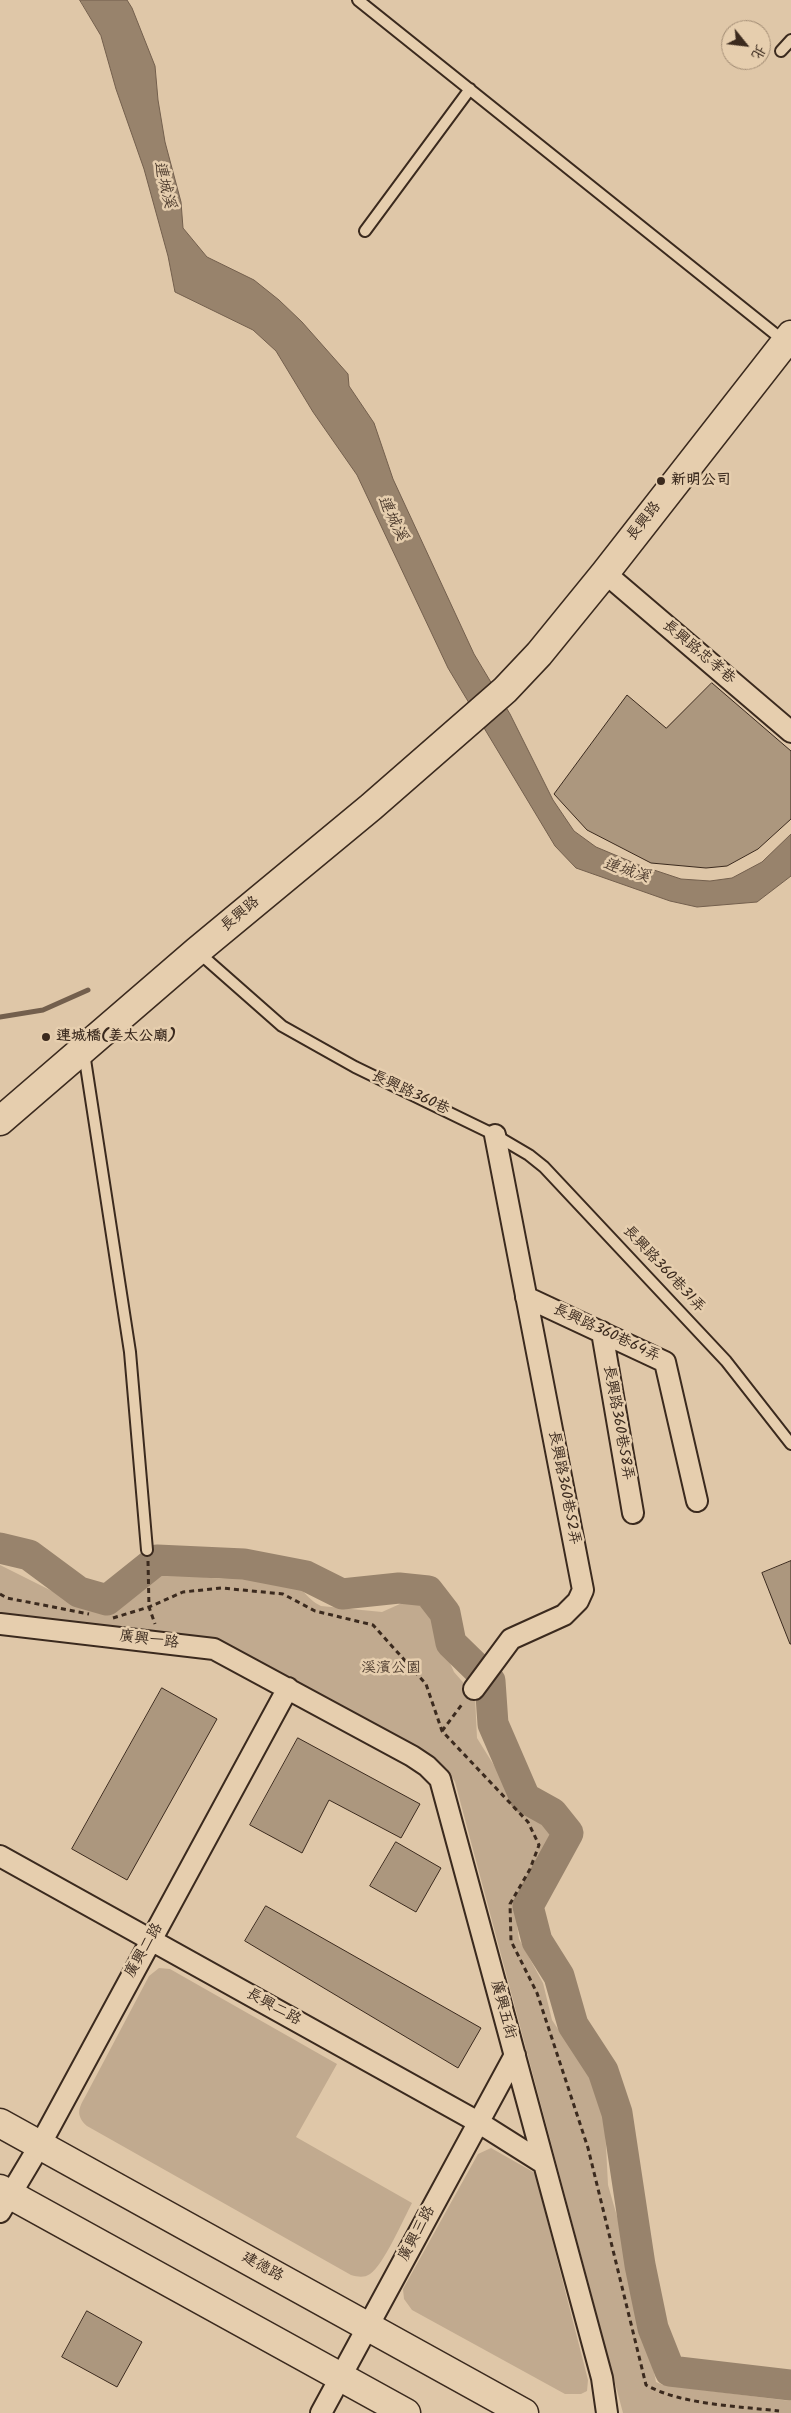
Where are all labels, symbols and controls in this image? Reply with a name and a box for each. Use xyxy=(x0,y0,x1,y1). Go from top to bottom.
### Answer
north arrow xyxy=(721,20,771,70)
text: 北 xyxy=(745,40,771,63)
water label: 連城溪 xyxy=(148,159,178,211)
place label: 新明公司 xyxy=(671,472,731,490)
marker: 新明公司 xyxy=(655,475,667,487)
water label: 連城溪 xyxy=(372,493,410,545)
street label: 長興路 xyxy=(624,499,666,545)
street label: 長興路忠孝巷 xyxy=(658,617,738,689)
water label: 連城溪 xyxy=(600,856,652,888)
street label: 長興路 xyxy=(218,894,264,936)
place label: 連城橋(姜太公廟) xyxy=(56,1028,176,1046)
marker: 連城橋(姜太公廟) xyxy=(40,1031,52,1043)
street label: 長興路360巷 xyxy=(368,1068,452,1120)
street label: 長興路360巷31弄 xyxy=(618,1223,708,1317)
street label: 長興路360巷64弄 xyxy=(550,1301,662,1367)
street label: 長興路360巷58弄 xyxy=(598,1364,636,1482)
street label: 長興路360巷52弄 xyxy=(543,1429,583,1547)
street label: 廣興一路 xyxy=(118,1628,180,1654)
park label: 溪濱公園 xyxy=(361,1660,421,1678)
street label: 廣興二路 xyxy=(122,1921,168,1981)
street label: 廣興五街 xyxy=(486,1979,518,2041)
street label: 長興二路 xyxy=(242,1986,304,2030)
street label: 廣興三路 xyxy=(396,2203,440,2265)
street label: 建德路 xyxy=(238,2249,286,2287)

